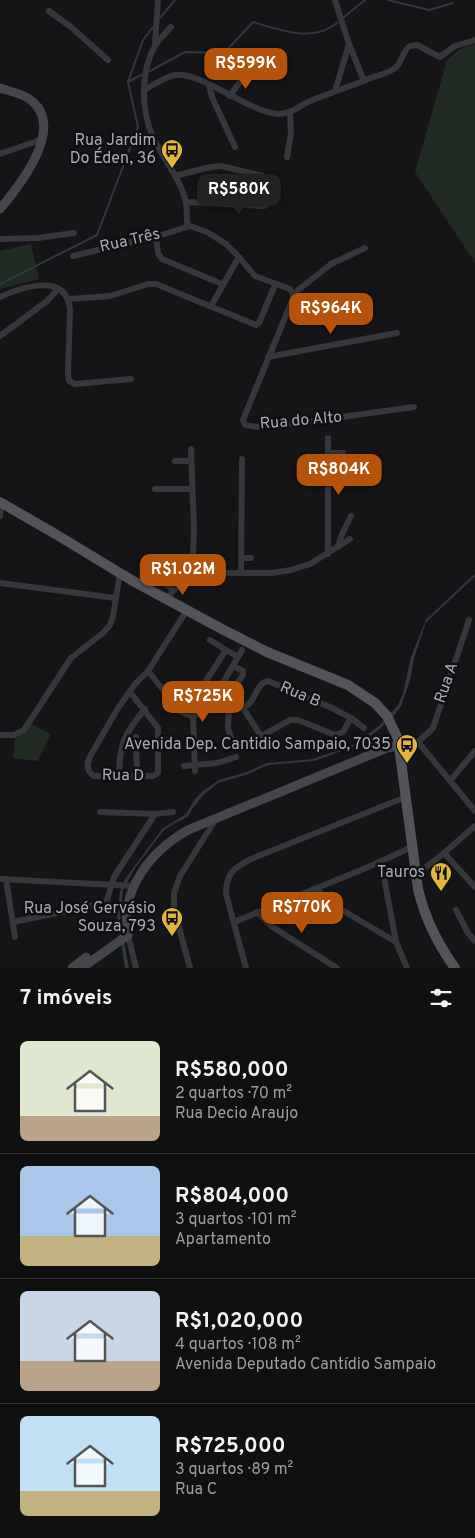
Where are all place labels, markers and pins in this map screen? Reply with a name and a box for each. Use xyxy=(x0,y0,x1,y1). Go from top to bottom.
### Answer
pin: R$599K xyxy=(205,48,287,90)
place label: Rua Jardim Do Éden, 36 xyxy=(70,131,156,169)
bus stop icon: Rua Jardim Do Éden, 36 xyxy=(160,138,184,169)
pin: R$580K xyxy=(198,174,280,216)
pin: R$964K xyxy=(290,292,372,335)
pin: R$804K xyxy=(298,454,380,496)
pin: R$1.02M xyxy=(137,554,229,596)
pin: R$725K xyxy=(162,680,244,723)
bus stop icon: Avenida Dep. Cantidio Sampaio, 7035 xyxy=(395,733,419,764)
place label: Avenida Dep. Cantidio Sampaio, 7035 xyxy=(124,735,391,755)
restaurant icon: Tauros xyxy=(429,861,453,892)
place label: Tauros xyxy=(377,863,425,883)
pin: R$770K xyxy=(261,892,343,934)
place label: Rua José Gervásio Souza, 793 xyxy=(24,899,156,937)
bus stop icon: Rua José Gervásio Souza, 793 xyxy=(160,906,184,937)

